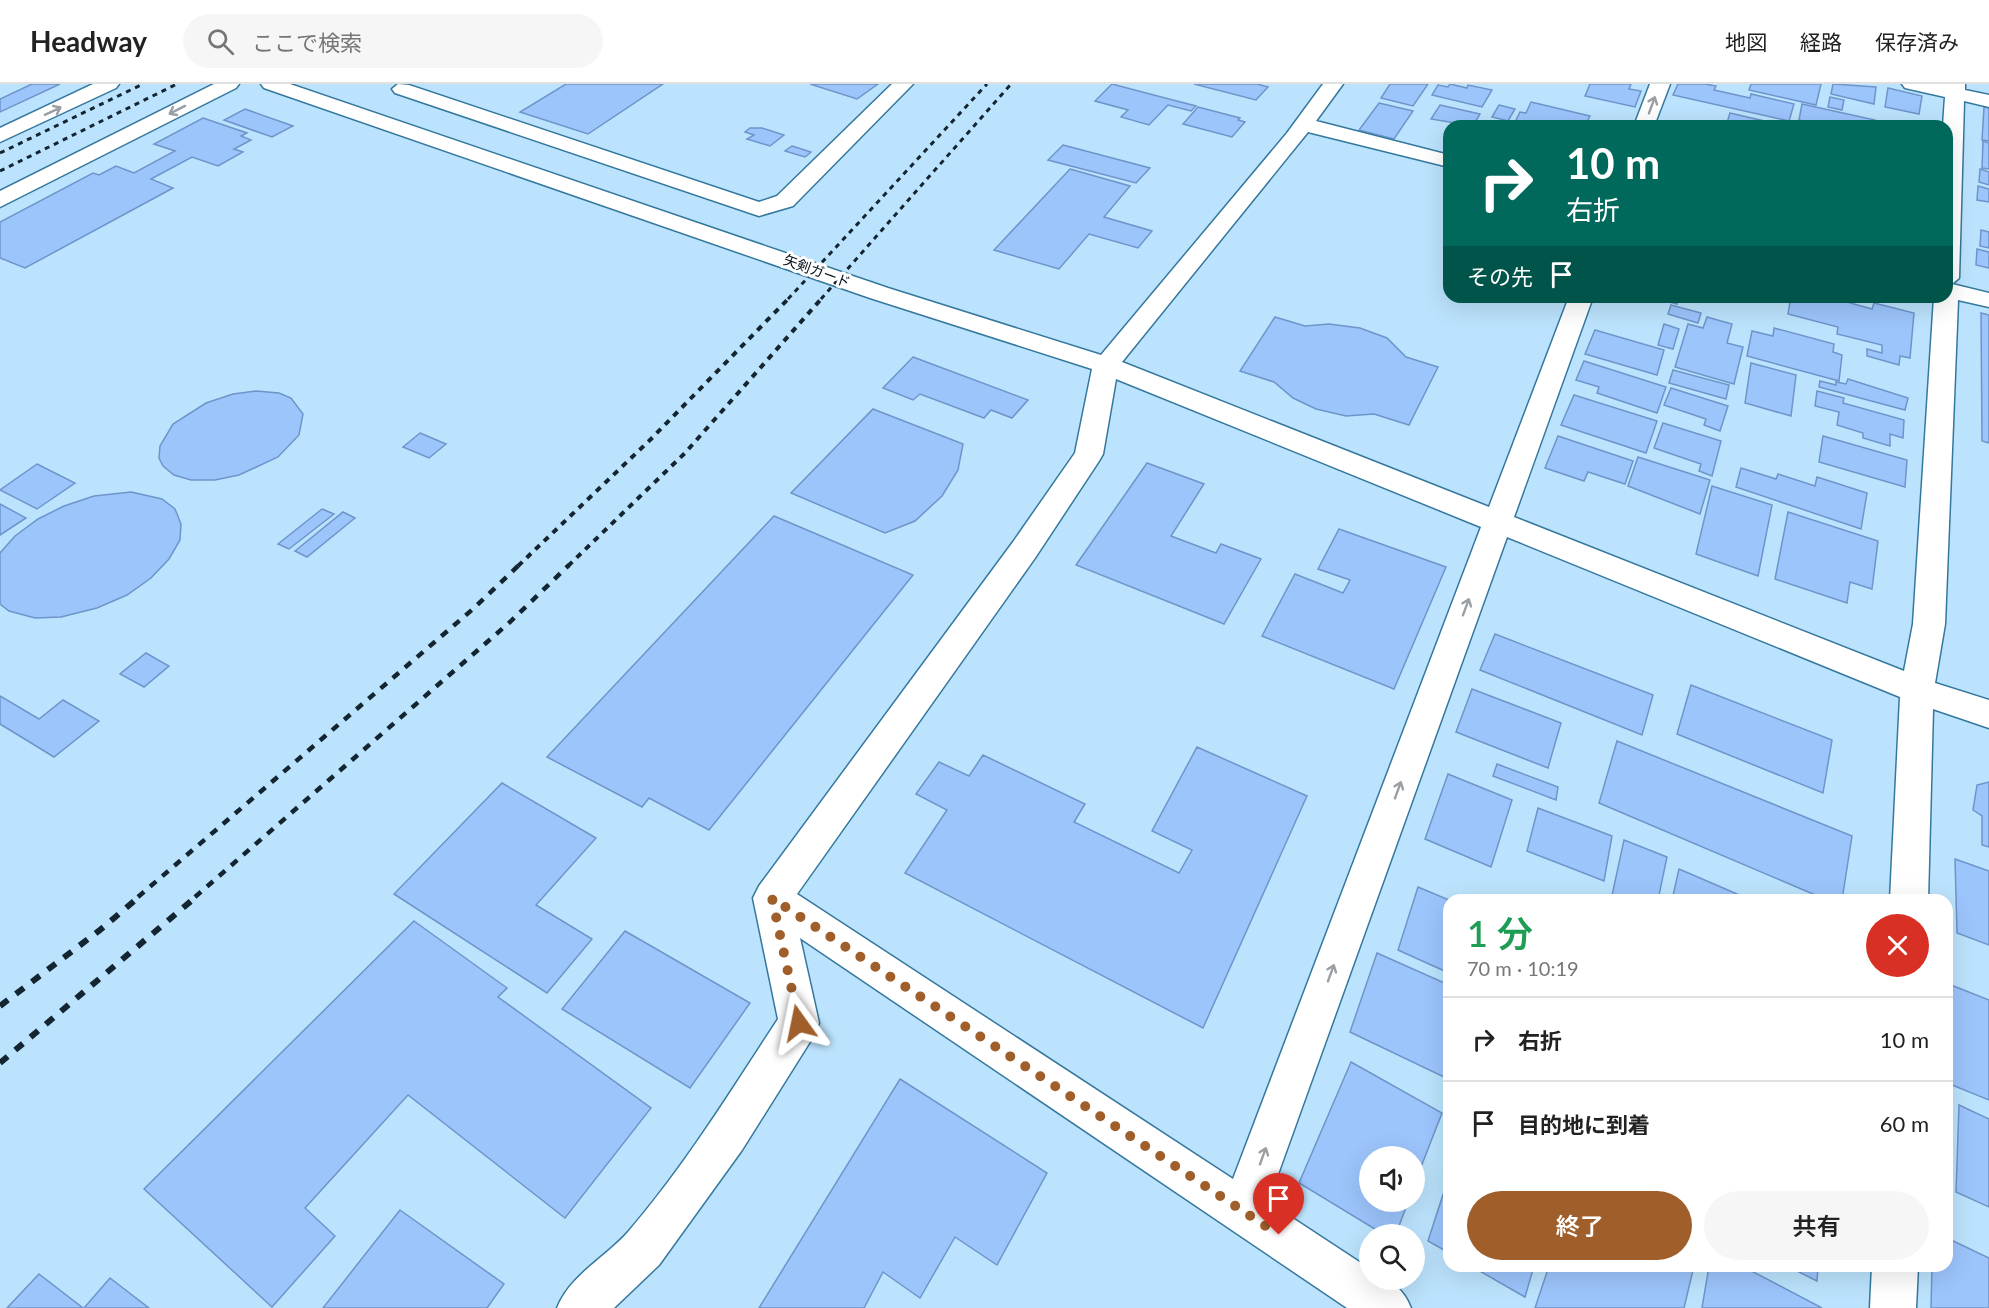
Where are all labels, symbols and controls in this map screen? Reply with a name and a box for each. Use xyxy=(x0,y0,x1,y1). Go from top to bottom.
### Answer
search box xyxy=(183,14,603,68)
text: Headway xyxy=(30,24,147,58)
icon: search xyxy=(204,25,237,58)
text: ここで検索 xyxy=(252,29,362,56)
text: 地図 xyxy=(1725,29,1767,54)
text: 経路 xyxy=(1800,29,1842,54)
text: 保存済み xyxy=(1875,29,1959,54)
one-way arrow xyxy=(1647,96,1658,115)
one-way arrow xyxy=(43,104,61,116)
one-way arrow xyxy=(168,105,186,117)
text: 10 m xyxy=(1566,138,1660,188)
icon: right xyxy=(1467,144,1545,222)
text: 右折 xyxy=(1566,193,1620,226)
street label: 矢剣ガード xyxy=(781,251,853,290)
icon: arrive xyxy=(1545,258,1578,291)
text: その先 xyxy=(1467,263,1533,290)
one-way arrow xyxy=(1461,598,1472,617)
one-way arrow xyxy=(1394,781,1405,800)
text: 1 分 xyxy=(1467,911,1533,955)
button: close xyxy=(1866,914,1929,977)
text: 70 m · 10:19 xyxy=(1467,956,1579,980)
one-way arrow xyxy=(1326,964,1337,983)
position arrow xyxy=(767,991,831,1055)
icon: right xyxy=(1467,1023,1500,1056)
text: 10 m xyxy=(1880,1026,1929,1053)
text: 右折 xyxy=(1518,1027,1562,1054)
icon: arrive xyxy=(1467,1107,1500,1140)
text: 60 m xyxy=(1880,1110,1929,1137)
text: 目的地に到着 xyxy=(1518,1111,1650,1138)
map controls xyxy=(1359,1146,1425,1290)
button: sound xyxy=(1359,1146,1425,1212)
one-way arrow xyxy=(1259,1147,1270,1166)
pin xyxy=(1253,1173,1304,1235)
icon: arrive xyxy=(1262,1182,1295,1215)
button: 終了 xyxy=(1467,1191,1692,1260)
button: 共有 xyxy=(1704,1191,1929,1260)
button: search xyxy=(1359,1224,1425,1290)

